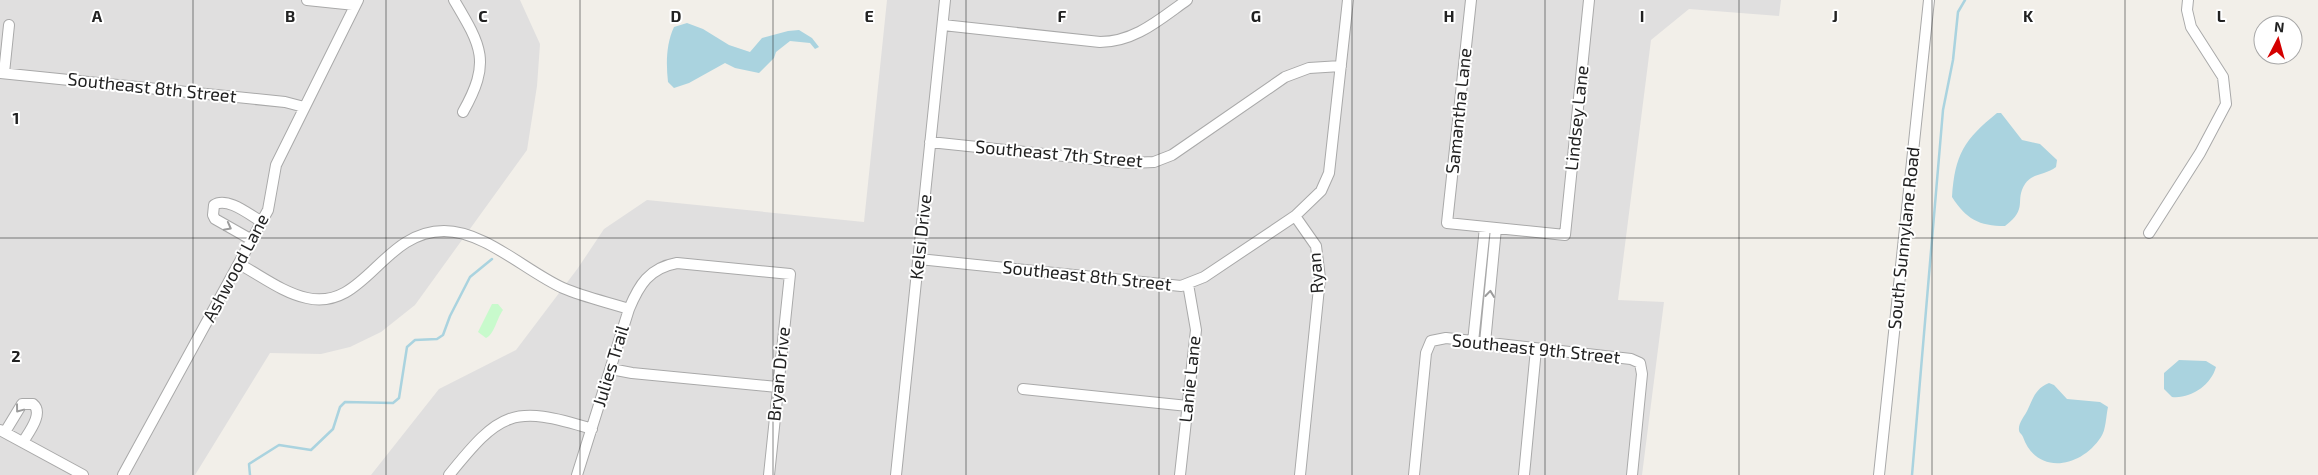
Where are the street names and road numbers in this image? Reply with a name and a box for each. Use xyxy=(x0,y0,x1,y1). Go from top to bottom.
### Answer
street label: Samantha Lane xyxy=(1440,47,1476,175)
street label: Lindsey Lane xyxy=(1560,64,1592,172)
street label: Southeast 8th Street xyxy=(67,67,238,107)
street label: Southeast 7th Street xyxy=(974,135,1144,171)
street label: South Sunnylane Road xyxy=(1882,145,1924,330)
street label: Kelsi Drive xyxy=(905,193,935,281)
street label: Ashwood Lane xyxy=(197,210,273,325)
street label: Ryan xyxy=(1303,252,1327,294)
street label: Southeast 8th Street xyxy=(1002,255,1173,295)
street label: Julies Trail xyxy=(587,322,633,409)
street label: Bryan Drive xyxy=(762,326,794,422)
street label: Southeast 9th Street xyxy=(1451,328,1621,368)
street label: Lanie Lane xyxy=(1174,334,1204,423)

